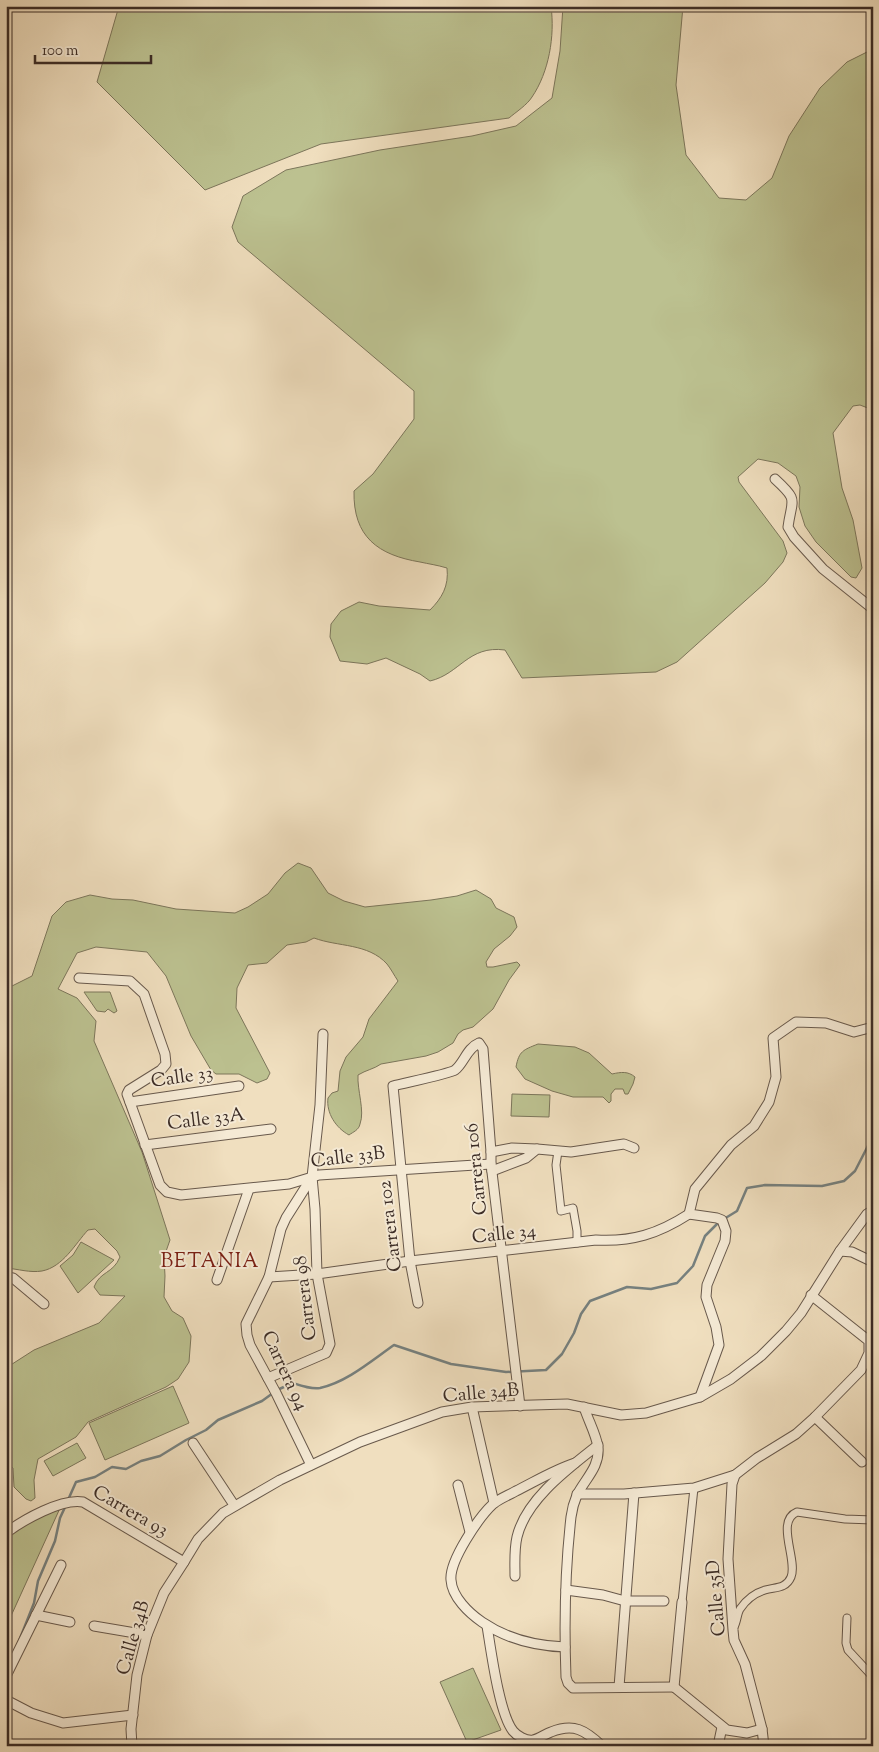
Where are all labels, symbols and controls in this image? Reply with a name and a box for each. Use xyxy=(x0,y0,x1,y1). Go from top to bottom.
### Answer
scale bar xyxy=(35,32,151,64)
text: 100 m xyxy=(42,41,79,62)
street label: Calle 33 xyxy=(149,1060,215,1096)
street label: Calle 33A xyxy=(166,1102,247,1138)
street label: Carrera 106 xyxy=(459,1122,495,1216)
street label: Calle 33B xyxy=(309,1140,387,1176)
street label: Carrera 102 xyxy=(372,1179,410,1273)
street label: Calle 34 xyxy=(471,1218,538,1252)
district label: BETANIA xyxy=(161,1248,259,1277)
street label: Carrera 98 xyxy=(287,1254,325,1342)
street label: Carrera 94 xyxy=(254,1327,314,1416)
street label: Calle 34B xyxy=(442,1377,520,1411)
street label: Carrera 93 xyxy=(87,1479,173,1545)
street label: Calle 35D xyxy=(700,1559,734,1637)
street label: Calle 34B xyxy=(111,1598,158,1678)

